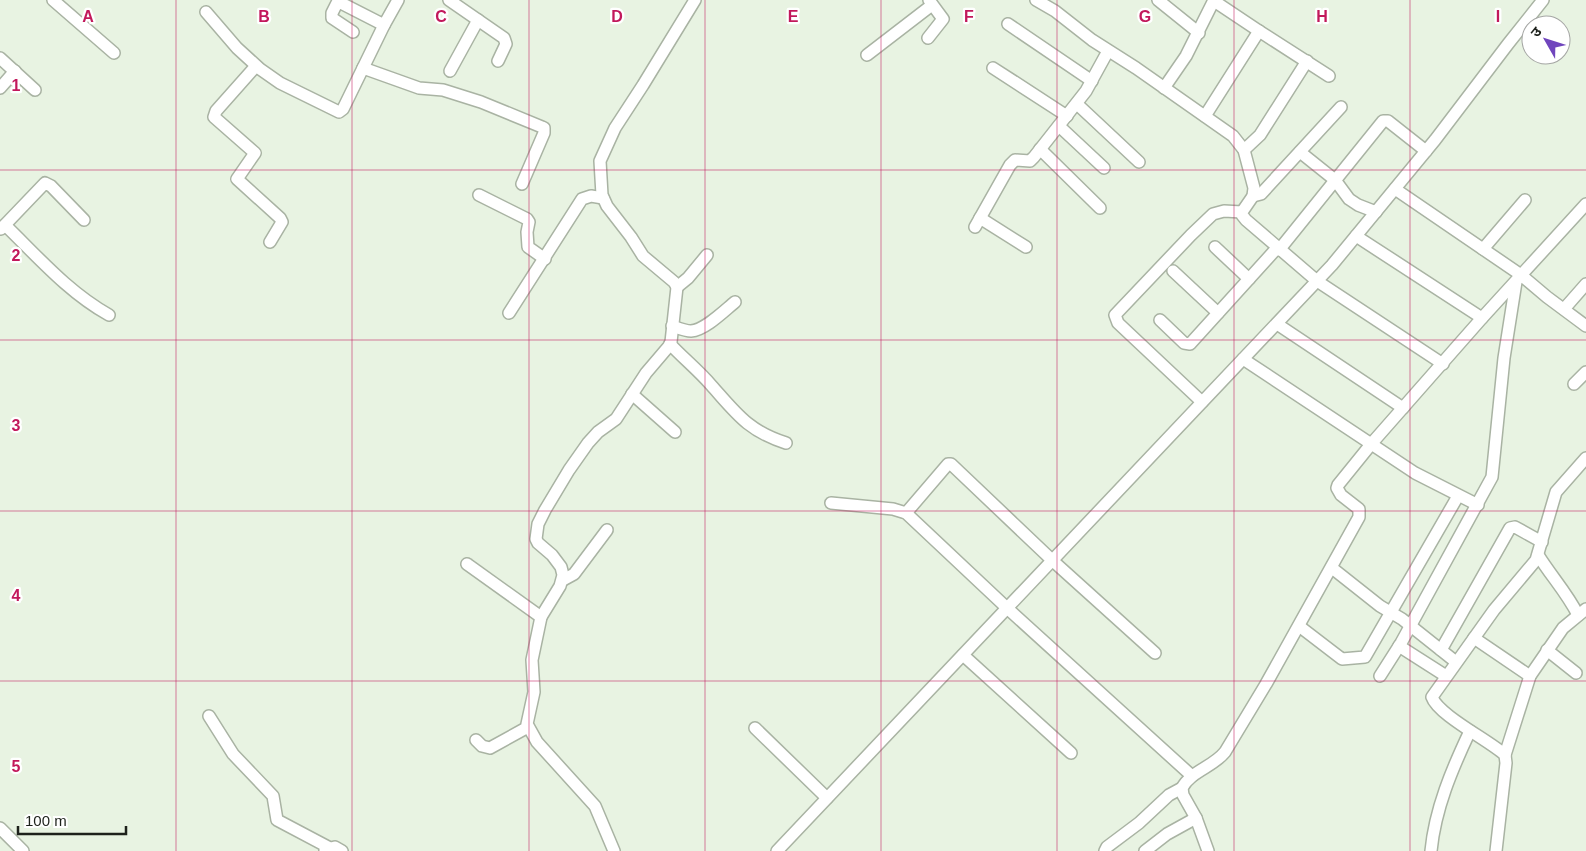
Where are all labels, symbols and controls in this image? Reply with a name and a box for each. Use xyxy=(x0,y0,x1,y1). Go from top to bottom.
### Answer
text: A xyxy=(82,8,94,25)
text: B xyxy=(258,8,270,25)
text: C xyxy=(435,8,447,25)
text: D xyxy=(611,8,623,25)
text: E xyxy=(788,8,799,25)
text: F xyxy=(964,8,974,25)
text: G xyxy=(1139,8,1151,25)
text: H xyxy=(1316,8,1328,25)
text: I xyxy=(1496,8,1500,25)
north arrow xyxy=(1521,15,1571,65)
text: उ xyxy=(1527,23,1545,40)
text: 1 xyxy=(12,77,21,94)
text: 2 xyxy=(12,247,21,264)
text: 3 xyxy=(12,417,21,434)
text: 4 xyxy=(12,587,21,604)
text: 5 xyxy=(12,758,21,775)
scale bar xyxy=(18,804,125,836)
text: 100 m xyxy=(25,812,67,829)

